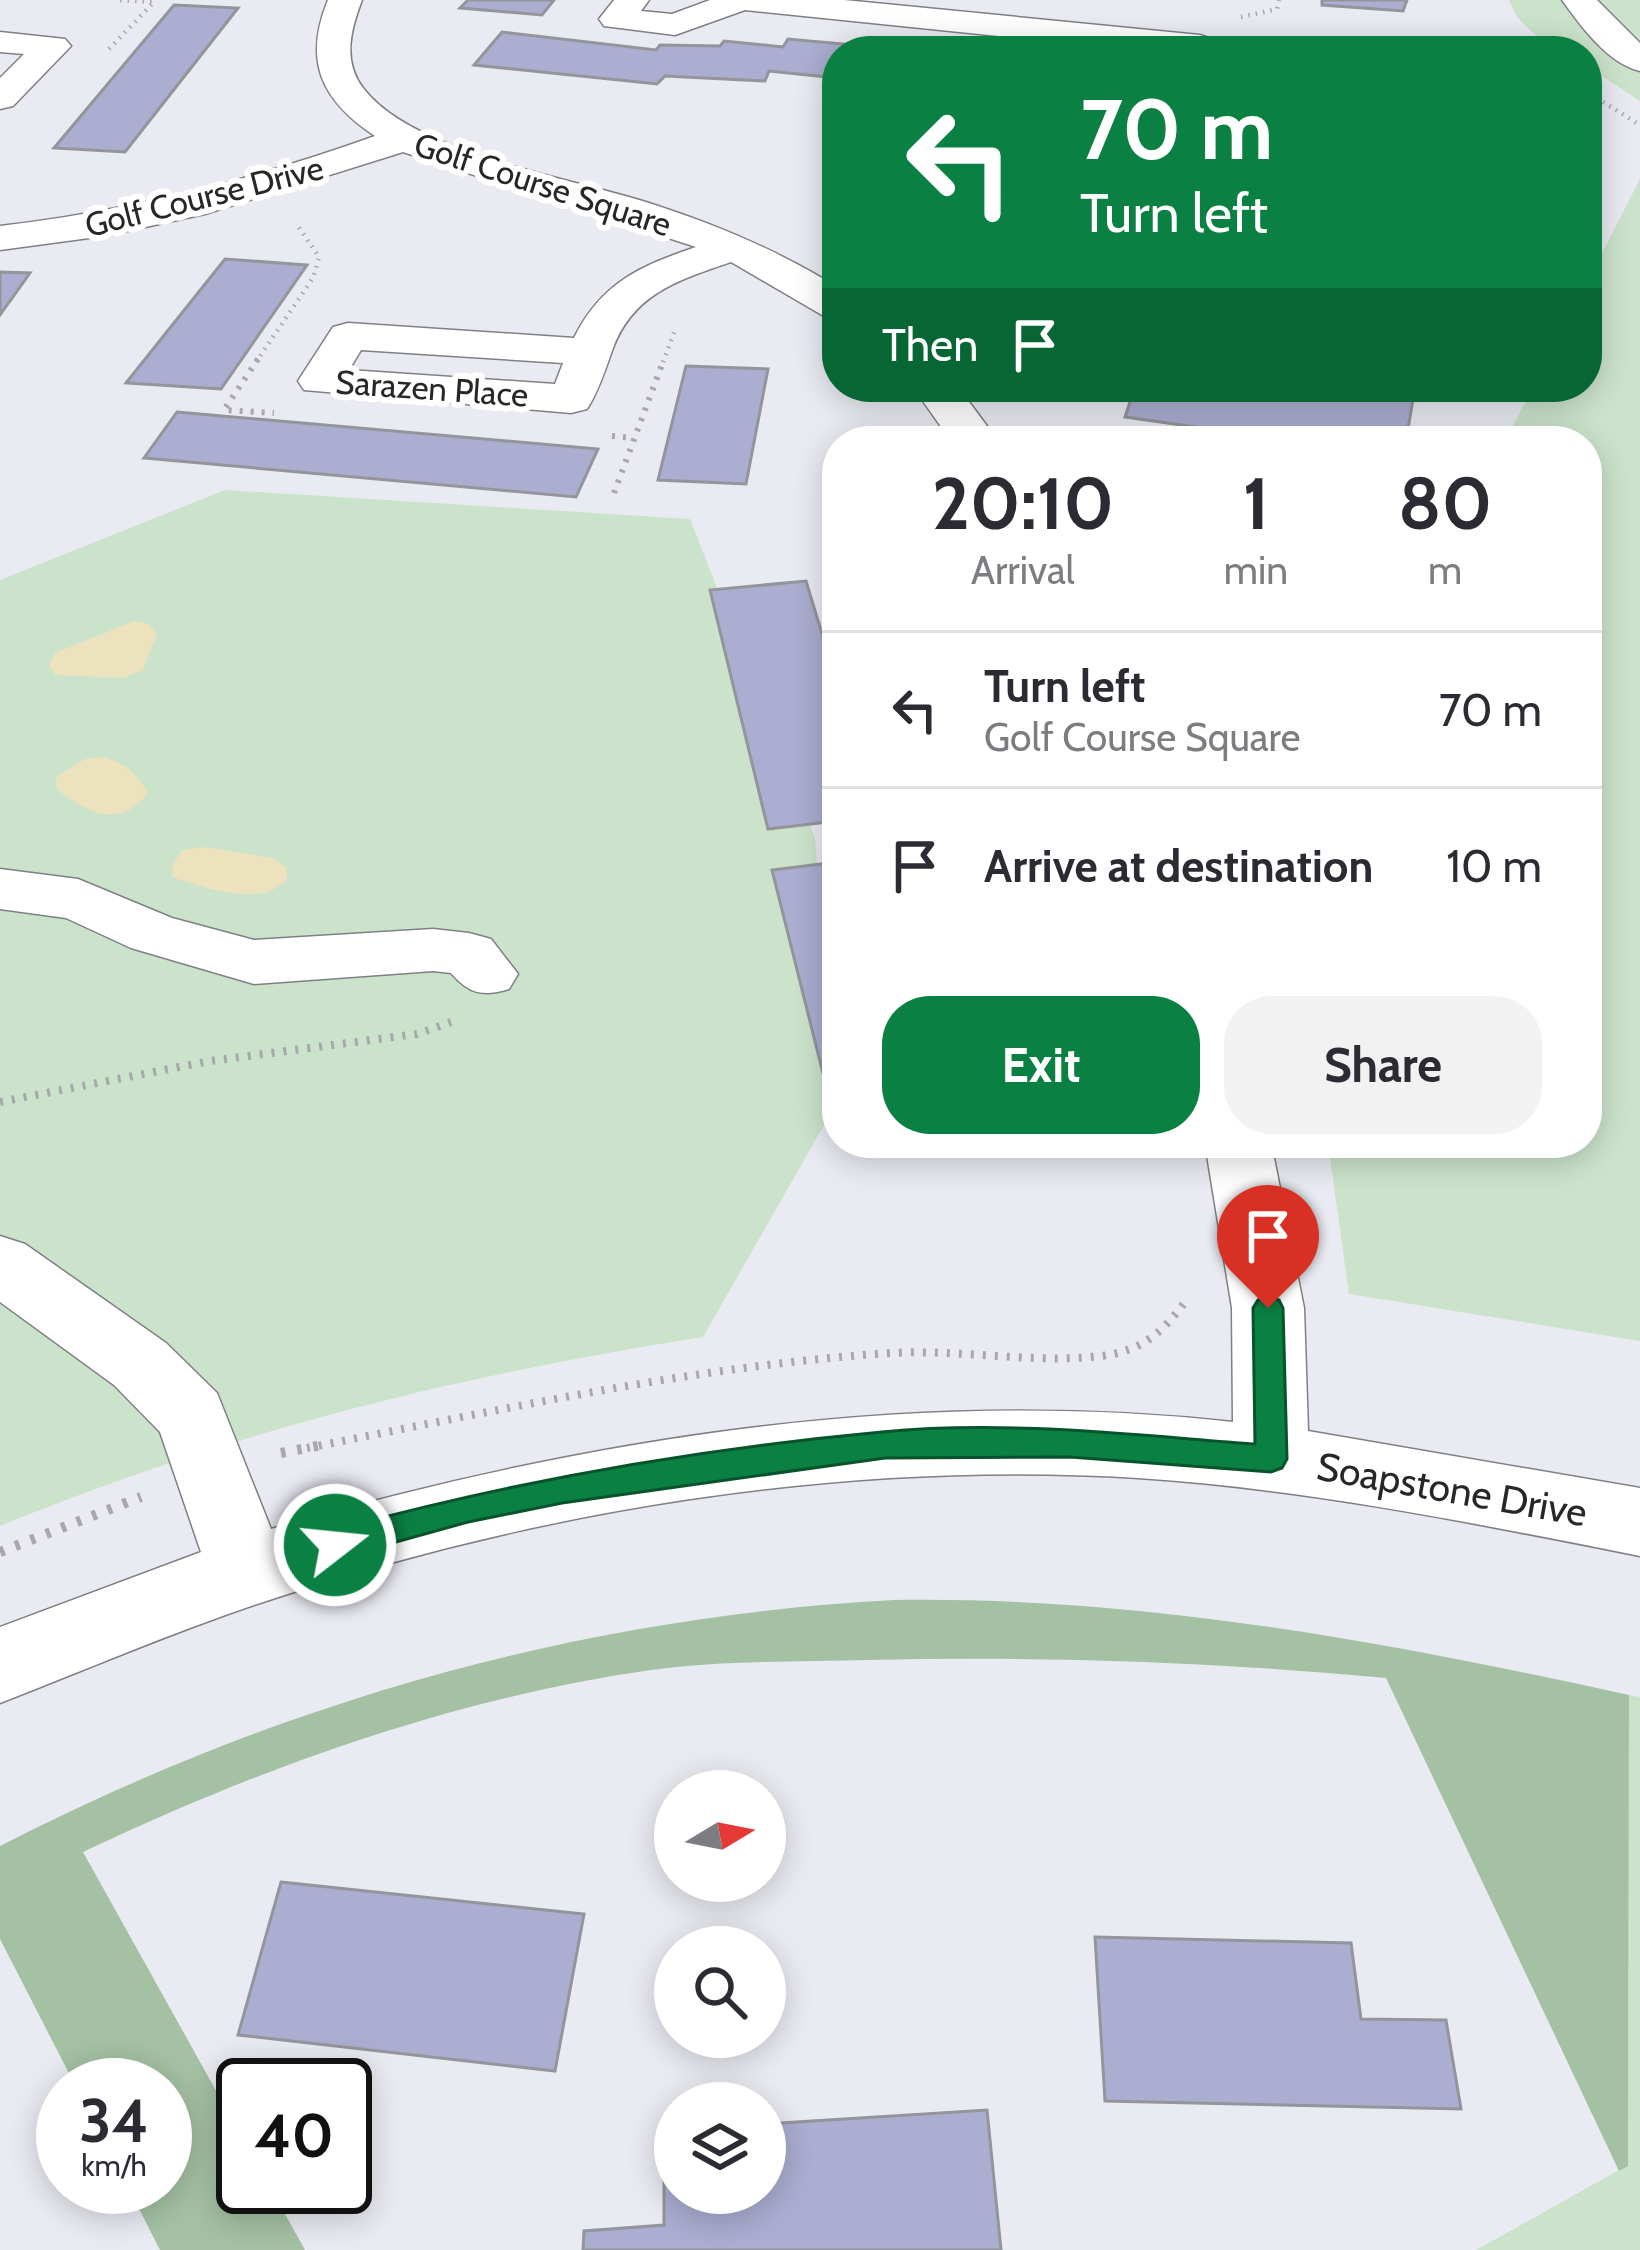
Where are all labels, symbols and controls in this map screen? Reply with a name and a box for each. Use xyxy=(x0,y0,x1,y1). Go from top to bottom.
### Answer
text: 70 m xyxy=(1080,78,1273,180)
icon: left xyxy=(882,84,1038,240)
street label: Golf Course Square xyxy=(410,124,676,244)
street label: Golf Course Drive xyxy=(81,147,327,245)
text: Turn left xyxy=(1080,180,1268,246)
icon: arrive xyxy=(1002,312,1068,378)
text: Then xyxy=(882,318,978,372)
street label: Sarazen Place xyxy=(334,361,530,415)
text: 20:10 xyxy=(932,460,1114,547)
text: 1 xyxy=(1243,460,1269,547)
text: 80 xyxy=(1398,460,1492,547)
text: Arrival xyxy=(971,546,1075,594)
text: min xyxy=(1224,546,1288,594)
text: m xyxy=(1428,546,1462,594)
text: Turn left xyxy=(984,659,1146,713)
icon: left xyxy=(882,677,948,743)
text: 70 m xyxy=(1439,683,1542,737)
text: Golf Course Square xyxy=(984,713,1300,761)
icon: arrive xyxy=(882,833,948,899)
text: Arrive at destination xyxy=(984,839,1373,893)
text: 10 m xyxy=(1446,839,1542,893)
button: Exit xyxy=(882,996,1200,1134)
button: Share xyxy=(1224,996,1542,1134)
pin xyxy=(1217,1185,1319,1308)
icon: arrive xyxy=(1235,1203,1301,1269)
street label: Soapstone Drive xyxy=(1313,1442,1591,1536)
position arrow xyxy=(272,1482,398,1608)
north arrow xyxy=(654,1770,786,1902)
map controls xyxy=(654,1770,786,2214)
button: search xyxy=(654,1926,786,2058)
speed limit sign: 40 xyxy=(216,2058,372,2214)
button: layers xyxy=(654,2082,786,2214)
text: 34 xyxy=(79,2084,149,2157)
text: km/h xyxy=(81,2147,147,2184)

